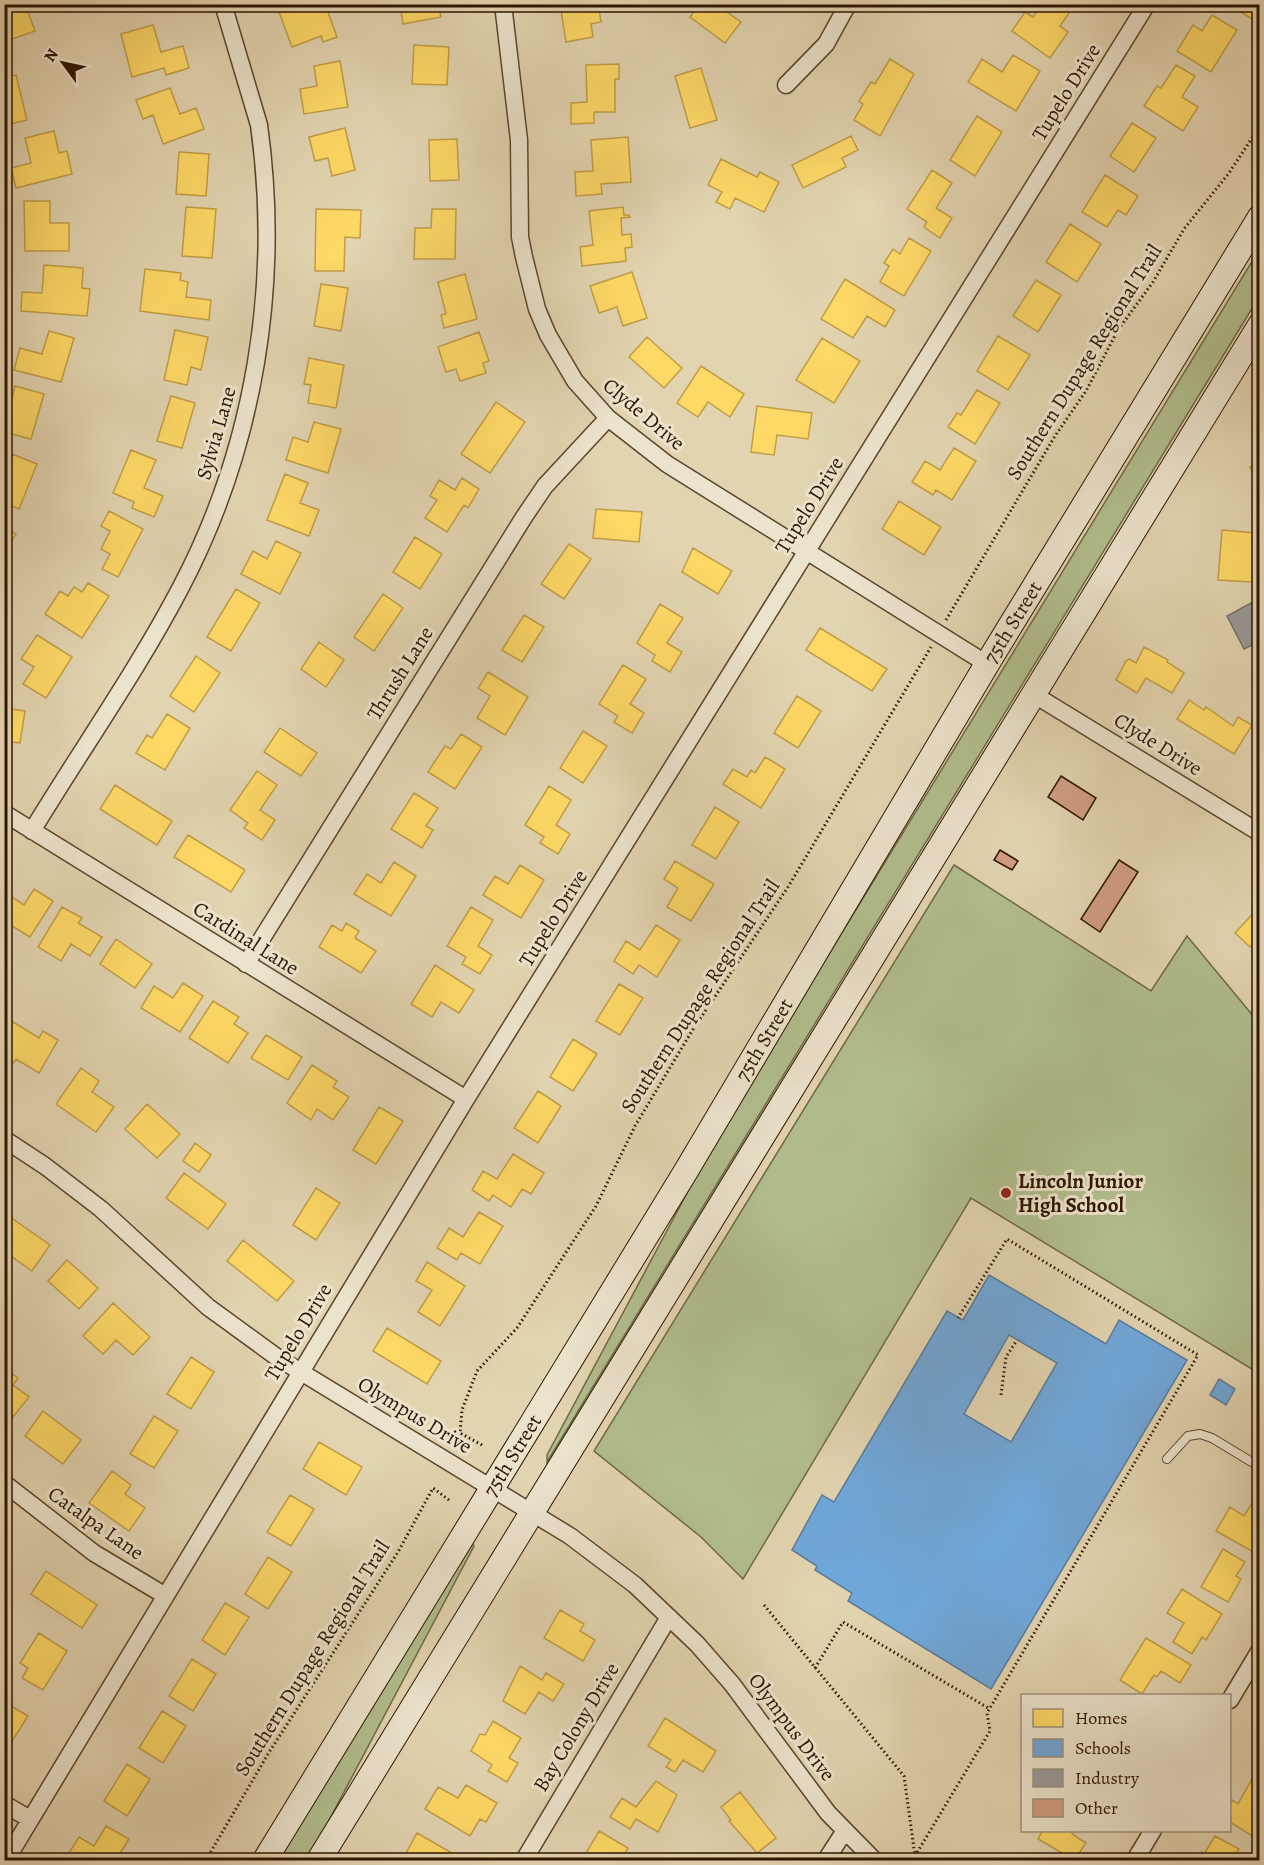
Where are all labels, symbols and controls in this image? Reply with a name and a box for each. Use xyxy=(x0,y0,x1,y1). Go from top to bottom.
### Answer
north arrow xyxy=(33,33,93,93)
street label: Tupelo Drive xyxy=(1025,38,1107,146)
text: N xyxy=(39,44,64,66)
street label: Southern Dupage Regional Trail xyxy=(1000,239,1168,485)
street label: Clyde Drive xyxy=(597,371,691,457)
street label: Sylvia Lane xyxy=(189,383,243,483)
street label: Tupelo Drive xyxy=(768,451,850,559)
street label: 75th Street xyxy=(977,576,1048,669)
street label: Thrush Lane xyxy=(360,621,440,725)
street label: Clyde Drive xyxy=(1108,706,1208,782)
street label: Tupelo Drive xyxy=(512,864,594,972)
street label: Southern Dupage Regional Trail xyxy=(614,874,786,1118)
street label: Cardinal Lane xyxy=(188,894,304,982)
street label: 75th Street xyxy=(728,993,799,1086)
place label: Lincoln Junior High School xyxy=(1018,1167,1143,1219)
marker: Lincoln Junior High School xyxy=(999,1186,1013,1200)
street label: Tupelo Drive xyxy=(258,1278,338,1386)
street label: Olympus Drive xyxy=(353,1370,477,1460)
street label: 75th Street xyxy=(476,1409,548,1502)
street label: Catalpa Lane xyxy=(42,1480,150,1566)
street label: Southern Dupage Regional Trail xyxy=(228,1535,396,1781)
street label: Bay Colony Drive xyxy=(526,1657,626,1797)
street label: Olympus Drive xyxy=(742,1667,842,1787)
legend xyxy=(1021,1694,1231,1832)
text: Homes xyxy=(1075,1706,1127,1730)
text: Schools xyxy=(1075,1736,1131,1760)
text: Industry xyxy=(1075,1766,1140,1790)
text: Other xyxy=(1075,1796,1118,1820)

